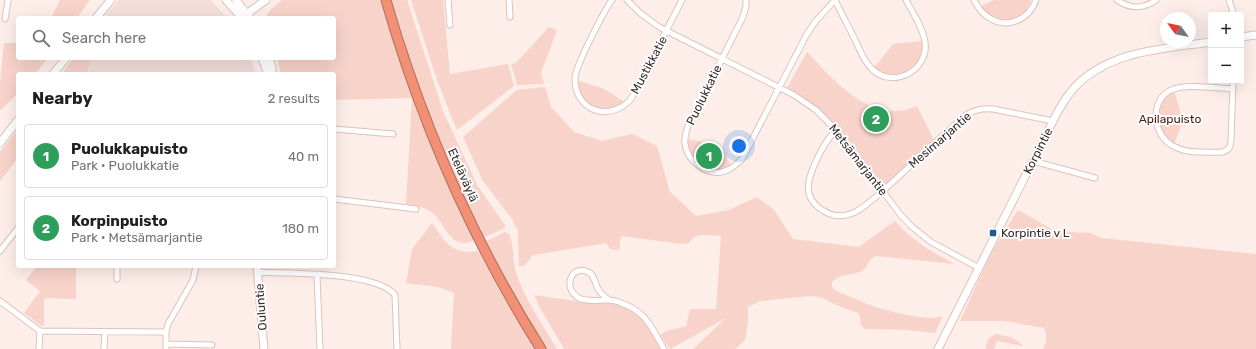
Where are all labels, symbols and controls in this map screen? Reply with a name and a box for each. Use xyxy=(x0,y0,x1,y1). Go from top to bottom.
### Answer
north arrow xyxy=(1160,12,1196,48)
map controls xyxy=(1208,12,1244,84)
button: + xyxy=(1208,12,1244,48)
search box xyxy=(16,16,336,60)
icon: search xyxy=(30,27,52,49)
text: Search here xyxy=(62,29,146,47)
street label: Mustikkatie xyxy=(628,33,670,96)
button: − xyxy=(1208,48,1244,84)
street label: Puolukkatie xyxy=(683,62,725,127)
text: Nearby xyxy=(32,88,93,108)
text: 2 results xyxy=(268,91,320,106)
pin: 2 xyxy=(863,104,889,134)
street label: Mesimarjantie xyxy=(906,109,974,171)
park label: Apilapuisto xyxy=(1139,112,1201,126)
street label: Metsämarjantie xyxy=(826,122,890,199)
street label: Korpintie xyxy=(1020,125,1056,176)
your location xyxy=(729,136,749,156)
text: Puolukkapuisto xyxy=(71,140,188,158)
pin: 1 xyxy=(696,141,722,171)
street label: Eteläväylä xyxy=(445,146,481,204)
text: 1 xyxy=(43,149,49,164)
text: 40 m xyxy=(288,149,319,164)
text: Park · Puolukkatie xyxy=(71,158,179,173)
text: Korpinpuisto xyxy=(71,212,168,230)
text: 2 xyxy=(42,221,50,236)
text: 180 m xyxy=(282,221,319,236)
place label: Korpintie v L xyxy=(1001,226,1070,240)
marker: Korpintie v L xyxy=(988,228,998,238)
text: Park · Metsämarjantie xyxy=(71,230,202,245)
street label: Ouluntie xyxy=(252,283,270,331)

